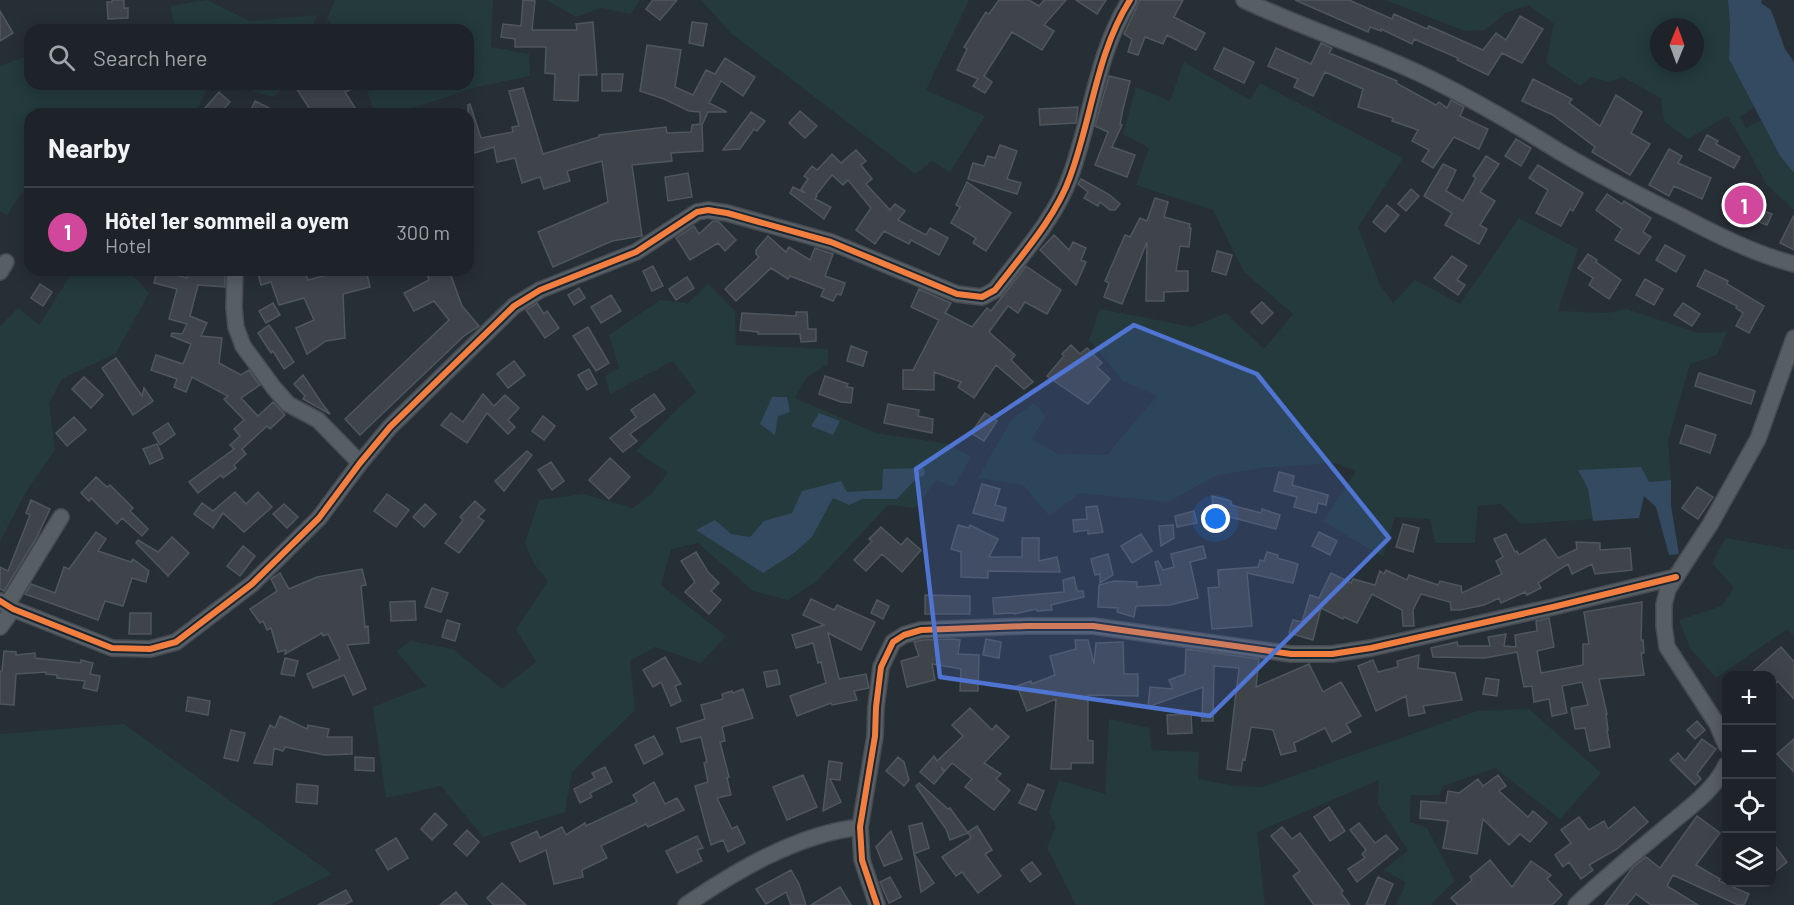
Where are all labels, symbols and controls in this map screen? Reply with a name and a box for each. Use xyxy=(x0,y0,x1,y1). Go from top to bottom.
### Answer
north arrow xyxy=(1650,18,1704,72)
search box xyxy=(24,24,474,90)
icon: search xyxy=(45,41,78,74)
text: Search here xyxy=(93,44,207,70)
text: Nearby xyxy=(48,132,130,163)
pin: 1 xyxy=(1724,182,1764,228)
text: Hôtel 1er sommeil a oyem xyxy=(105,207,349,233)
text: 1 xyxy=(64,220,71,244)
text: 300 m xyxy=(397,220,450,244)
text: Hotel xyxy=(105,233,151,257)
your location xyxy=(1201,504,1230,533)
map controls xyxy=(1722,671,1776,887)
button: + xyxy=(1722,671,1776,725)
button: − xyxy=(1722,725,1776,779)
button: locate xyxy=(1722,779,1776,833)
button: layers xyxy=(1722,833,1776,887)

